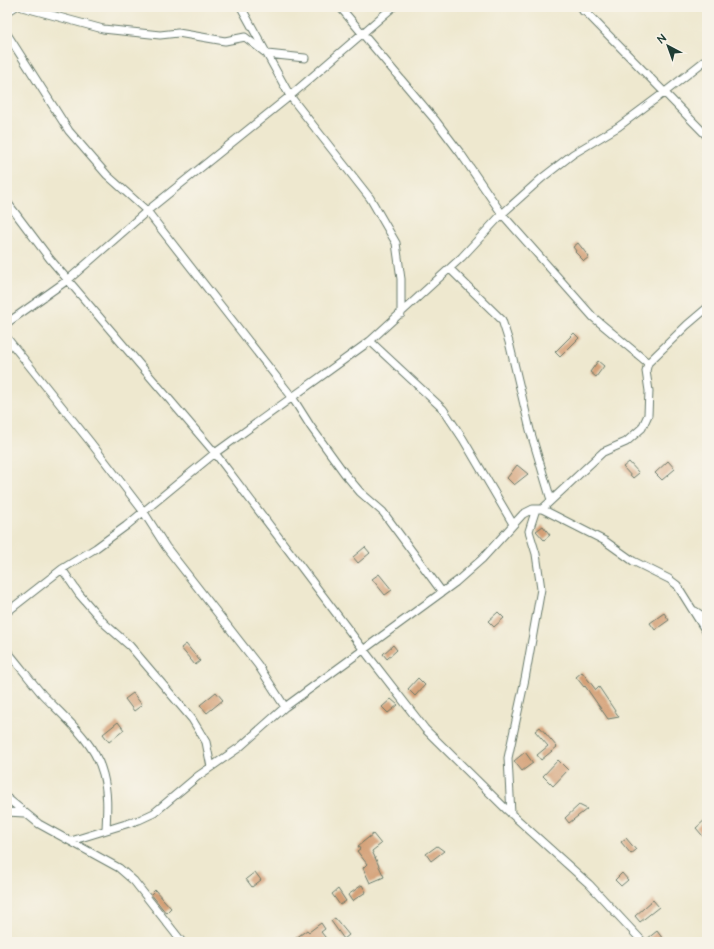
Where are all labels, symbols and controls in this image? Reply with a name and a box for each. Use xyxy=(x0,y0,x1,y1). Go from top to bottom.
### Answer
north arrow xyxy=(648,26,688,66)
text: N xyxy=(654,31,669,47)

